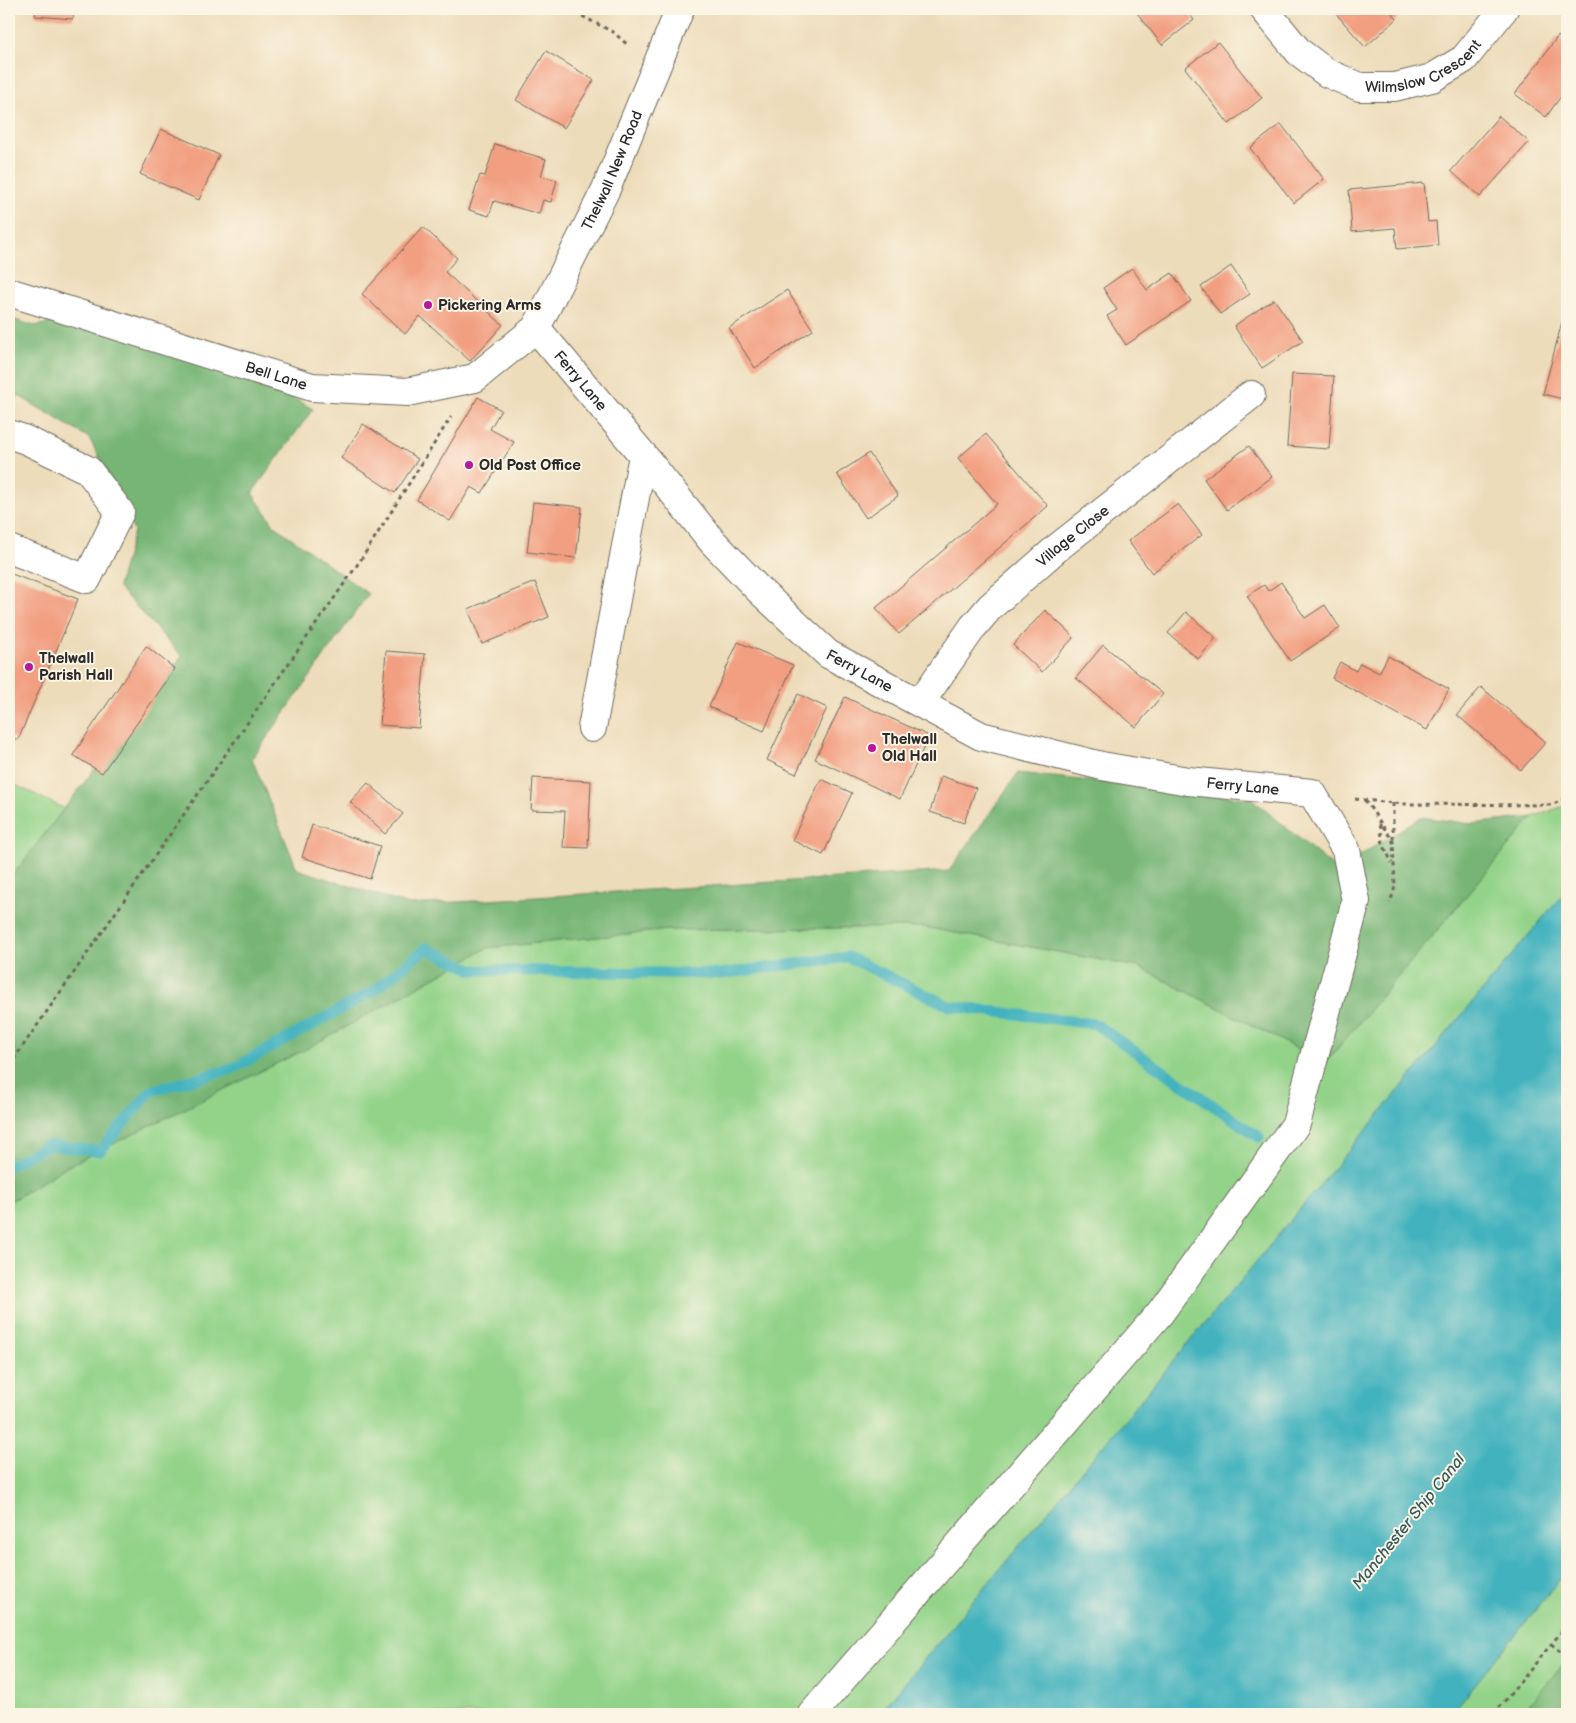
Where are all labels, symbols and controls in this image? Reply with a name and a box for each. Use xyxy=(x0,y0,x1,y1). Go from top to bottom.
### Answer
street label: Wilmslow Crescent xyxy=(1365,35,1486,97)
street label: Thelwall New Road xyxy=(577,108,647,234)
place label: Pickering Arms xyxy=(438,296,541,315)
marker: Pickering Arms xyxy=(422,299,434,311)
street label: Ferry Lane xyxy=(550,347,611,415)
street label: Bell Lane xyxy=(243,357,310,394)
place label: Old Post Office xyxy=(479,456,581,475)
marker: Old Post Office xyxy=(463,459,475,471)
street label: Village Close xyxy=(1032,501,1113,571)
street label: Ferry Lane xyxy=(823,645,896,696)
place label: Thelwall Parish Hall xyxy=(39,649,113,685)
marker: Thelwall Parish Hall xyxy=(23,661,35,673)
place label: Thelwall Old Hall xyxy=(882,730,937,766)
marker: Thelwall Old Hall xyxy=(866,742,878,754)
street label: Ferry Lane xyxy=(1206,773,1280,799)
water label: Manchester Ship Canal xyxy=(1349,1450,1470,1593)

